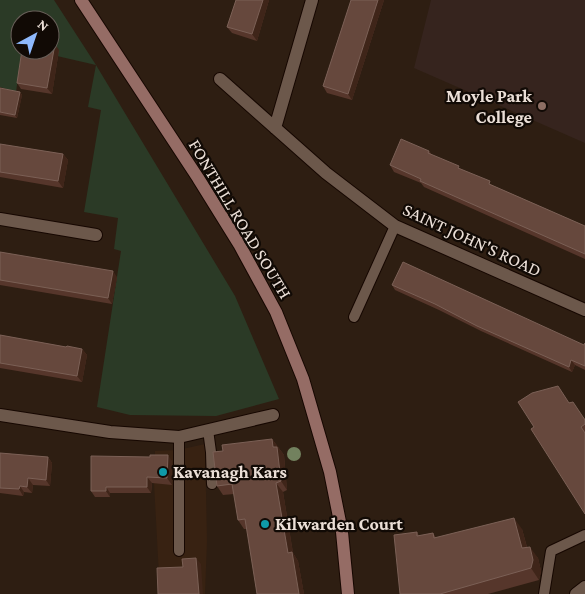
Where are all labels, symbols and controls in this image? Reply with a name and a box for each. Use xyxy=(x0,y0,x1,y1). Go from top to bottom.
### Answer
north arrow xyxy=(10,10,60,60)
text: N xyxy=(35,16,53,35)
place label: Moyle Park College xyxy=(446,86,532,127)
marker: Moyle Park College xyxy=(536,100,548,112)
street label: FONTHILL ROAD SOUTH xyxy=(185,136,296,302)
street label: SAINT JOHN'S ROAD xyxy=(400,199,544,281)
place label: Kavanagh Kars xyxy=(173,462,287,482)
marker: Kavanagh Kars xyxy=(157,466,169,478)
place label: Kilwarden Court xyxy=(275,514,403,534)
marker: Kilwarden Court xyxy=(259,518,271,530)

